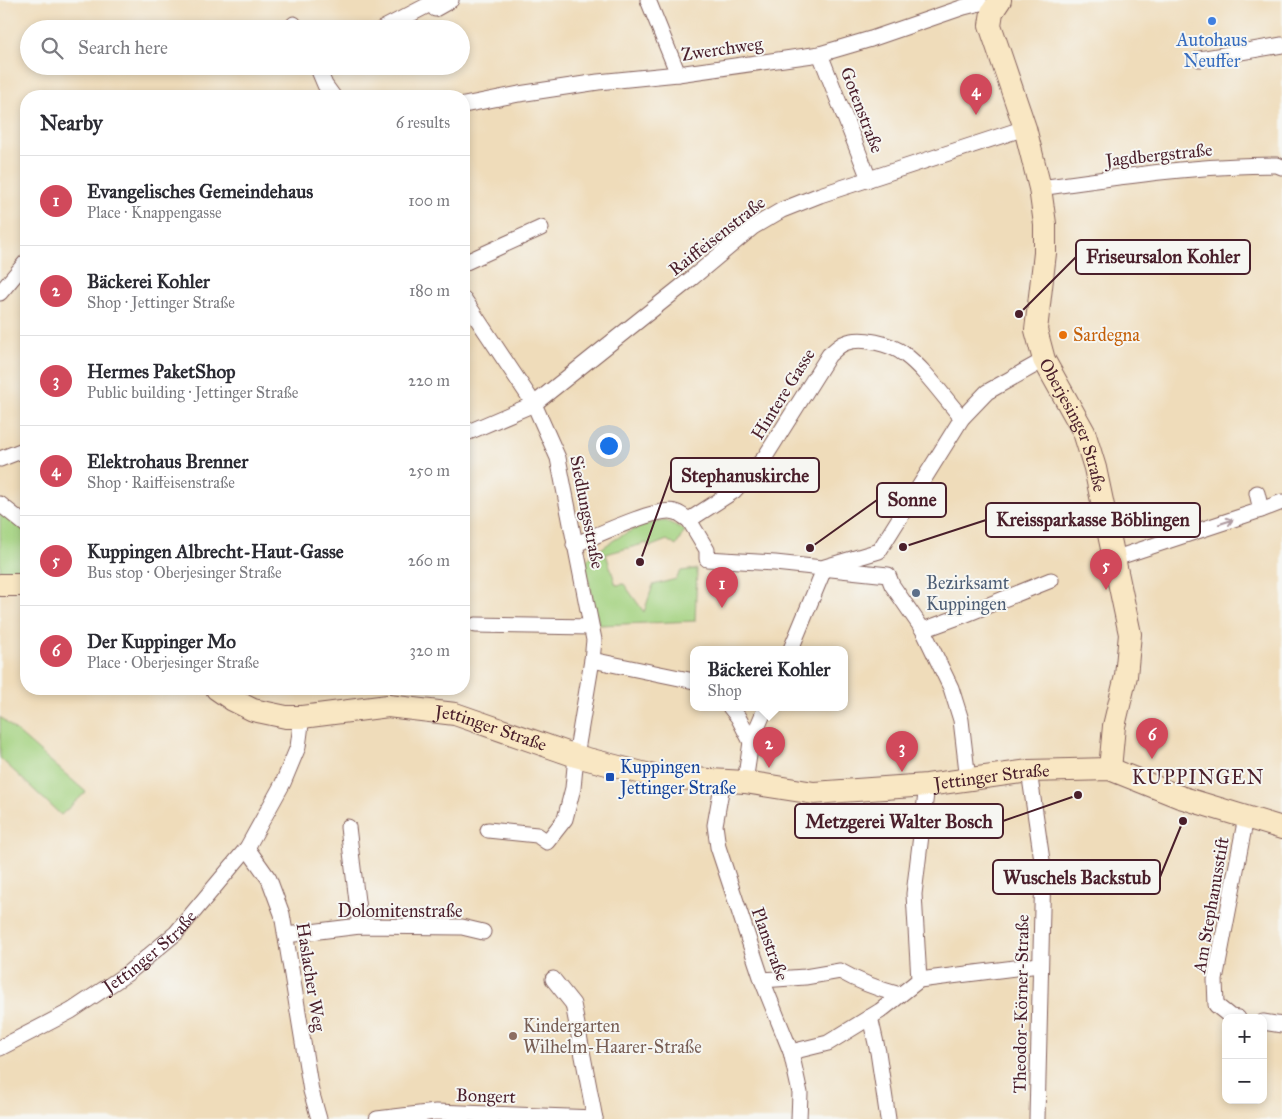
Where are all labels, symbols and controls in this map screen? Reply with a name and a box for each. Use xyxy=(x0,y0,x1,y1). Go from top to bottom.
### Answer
marker: Autohaus Neuffer xyxy=(1206,15,1218,27)
search box xyxy=(20,20,470,75)
place label: Autohaus Neuffer xyxy=(1176,29,1247,72)
street label: Zwerchweg xyxy=(680,32,765,67)
icon: search xyxy=(38,34,66,62)
text: Search here xyxy=(78,36,168,59)
street label: Gotenstraße xyxy=(836,64,888,156)
pin: 4 xyxy=(960,74,992,115)
text: Nearby xyxy=(40,110,103,136)
text: 6 results xyxy=(396,113,450,132)
street label: Jagdbergstraße xyxy=(1102,138,1214,173)
text: Evangelisches Gemeindehaus xyxy=(87,180,313,203)
text: 1 xyxy=(53,191,59,210)
text: 100 m xyxy=(408,191,450,210)
street label: Raiffeisenstraße xyxy=(664,192,770,280)
text: Place · Knappengasse xyxy=(87,203,222,222)
callout: Friseursalon Kohler xyxy=(1076,240,1250,274)
text: Friseursalon Kohler xyxy=(1086,245,1241,268)
text: Bäckerei Kohler xyxy=(87,270,210,293)
text: 2 xyxy=(52,281,60,300)
text: 180 m xyxy=(409,281,450,300)
text: Shop · Jettinger Straße xyxy=(87,293,235,312)
place label: Sardegna xyxy=(1073,324,1140,347)
marker: Sardegna xyxy=(1057,329,1069,341)
street label: Hintere Gasse xyxy=(746,344,820,444)
street label: Oberjesinger Straße xyxy=(1034,354,1111,494)
text: Hermes PaketShop xyxy=(87,360,236,383)
text: 3 xyxy=(53,371,59,390)
text: 220 m xyxy=(408,371,450,390)
text: Public building · Jettinger Straße xyxy=(87,383,298,402)
your location xyxy=(596,433,622,459)
text: Elektrohaus Brenner xyxy=(87,450,248,473)
street label: Siedlungsstraße xyxy=(564,453,609,571)
callout: Stephanuskirche xyxy=(671,458,819,492)
text: 4 xyxy=(52,461,60,480)
text: 250 m xyxy=(409,461,450,480)
text: Stephanuskirche xyxy=(681,464,809,488)
text: Shop · Raiffeisenstraße xyxy=(87,473,235,492)
callout: Sonne xyxy=(877,483,946,517)
text: Sonne xyxy=(887,488,937,511)
callout: Kreissparkasse Böblingen xyxy=(986,503,1200,537)
text: Kreissparkasse Böblingen xyxy=(996,508,1191,532)
one-way arrow xyxy=(1217,517,1233,526)
text: Kuppingen Albrecht-Haut-Gasse xyxy=(87,540,344,563)
pin: 5 xyxy=(1090,549,1122,590)
text: 5 xyxy=(52,551,60,570)
text: 260 m xyxy=(408,551,450,570)
text: Bus stop · Oberjesinger Straße xyxy=(87,563,282,582)
pin: 1 xyxy=(706,567,738,608)
place label: Bezirksamt Kuppingen xyxy=(926,572,1010,616)
marker: Bezirksamt Kuppingen xyxy=(910,587,922,599)
text: Der Kuppinger Mo xyxy=(87,630,236,653)
text: 6 xyxy=(52,641,60,660)
text: 320 m xyxy=(410,641,450,660)
popup xyxy=(690,646,848,711)
text: Place · Oberjesinger Straße xyxy=(87,653,259,672)
text: Bäckerei Kohler xyxy=(708,658,830,681)
text: Shop xyxy=(708,681,742,700)
street label: Jettinger Straße xyxy=(432,700,550,756)
pin: 6 xyxy=(1136,718,1168,759)
pin: 2 xyxy=(753,727,785,768)
pin: 3 xyxy=(886,731,918,772)
place label: Kuppingen Jettinger Straße xyxy=(618,756,736,800)
street label: Jettinger Straße xyxy=(931,759,1050,796)
district label: KUPPINGEN xyxy=(1132,765,1264,789)
marker: Kuppingen Jettinger Straße xyxy=(604,771,616,783)
callout: Metzgerei Walter Bosch xyxy=(795,804,1003,838)
text: Metzgerei Walter Bosch xyxy=(805,810,993,834)
street label: Am Stephanusstift xyxy=(1188,835,1234,976)
callout: Wuschels Backstub xyxy=(993,860,1160,894)
text: Wuschels Backstub xyxy=(1003,866,1151,889)
street label: Dolomitenstraße xyxy=(338,900,462,922)
street label: Planstraße xyxy=(747,904,793,984)
street label: Jettinger Straße xyxy=(97,906,201,999)
street label: Theodor-Körner-Straße xyxy=(1008,914,1034,1094)
street label: Haslacher Weg xyxy=(291,921,331,1034)
map controls xyxy=(1222,1014,1267,1104)
button: + xyxy=(1222,1014,1267,1059)
place label: Kindergarten Wilhelm-Haarer-Straße xyxy=(523,1015,702,1058)
marker: Kindergarten Wilhelm-Haarer-Straße xyxy=(507,1030,519,1042)
button: − xyxy=(1222,1059,1267,1104)
street label: Bongert xyxy=(456,1084,517,1109)

